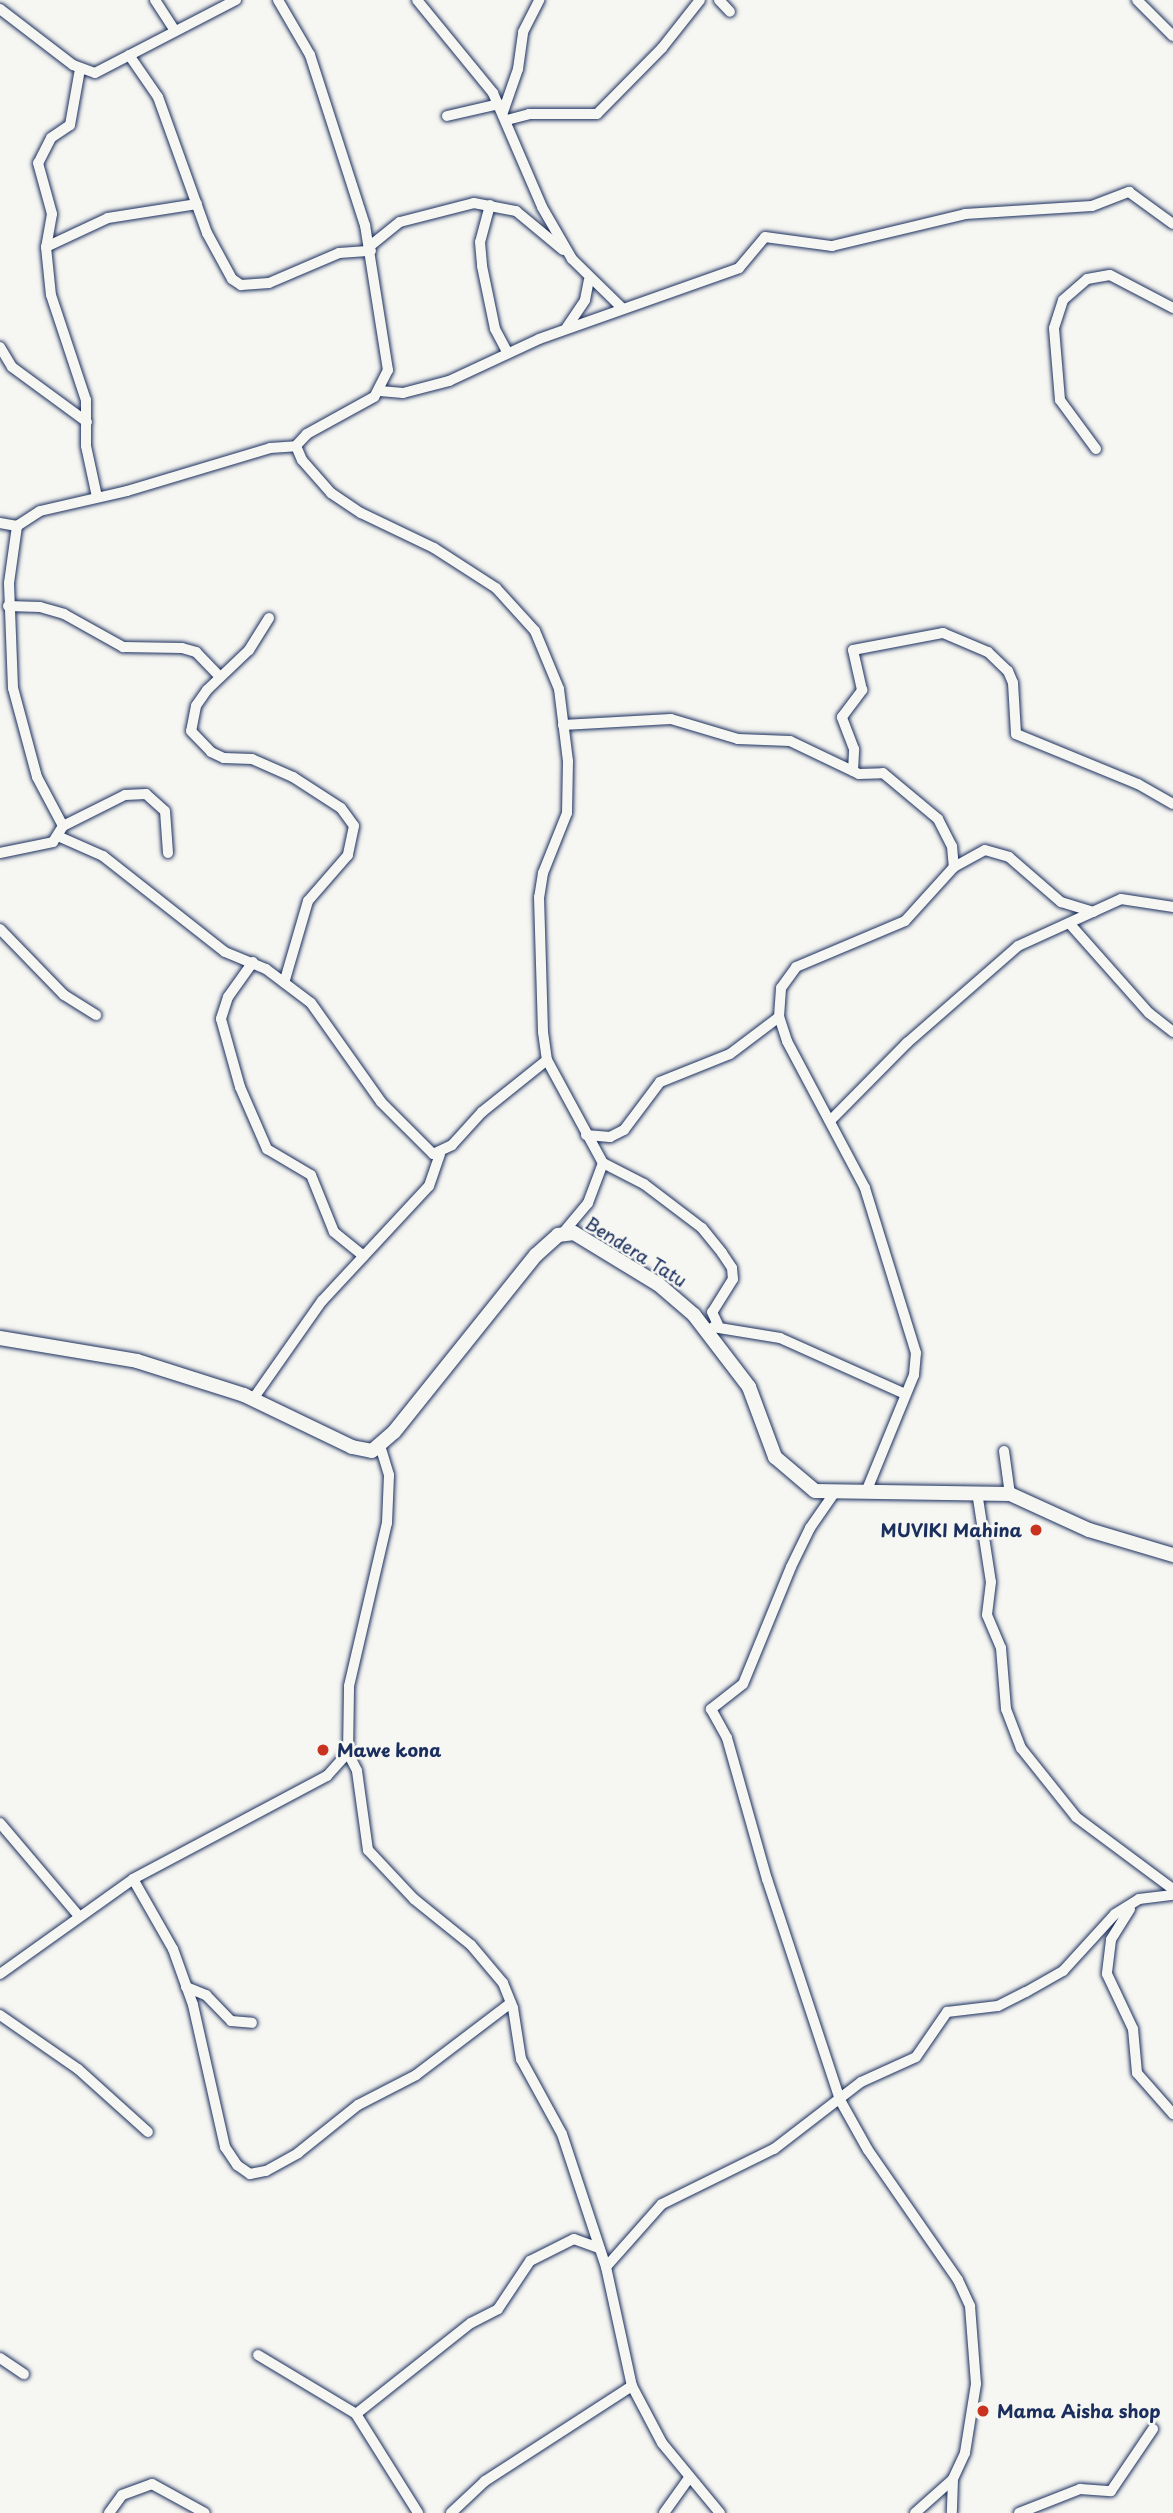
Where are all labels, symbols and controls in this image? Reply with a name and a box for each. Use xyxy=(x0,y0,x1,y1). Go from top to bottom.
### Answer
street label: Bendera Tatu xyxy=(581,1212,691,1292)
place label: MUVIKI Mahina xyxy=(880,1519,1022,1541)
marker: MUVIKI Mahina xyxy=(1028,1522,1044,1538)
place label: Mawe kona xyxy=(337,1739,442,1761)
marker: Mawe kona xyxy=(315,1742,331,1758)
place label: Mama Aisha shop xyxy=(997,2400,1160,2422)
marker: Mama Aisha shop xyxy=(975,2403,991,2419)

